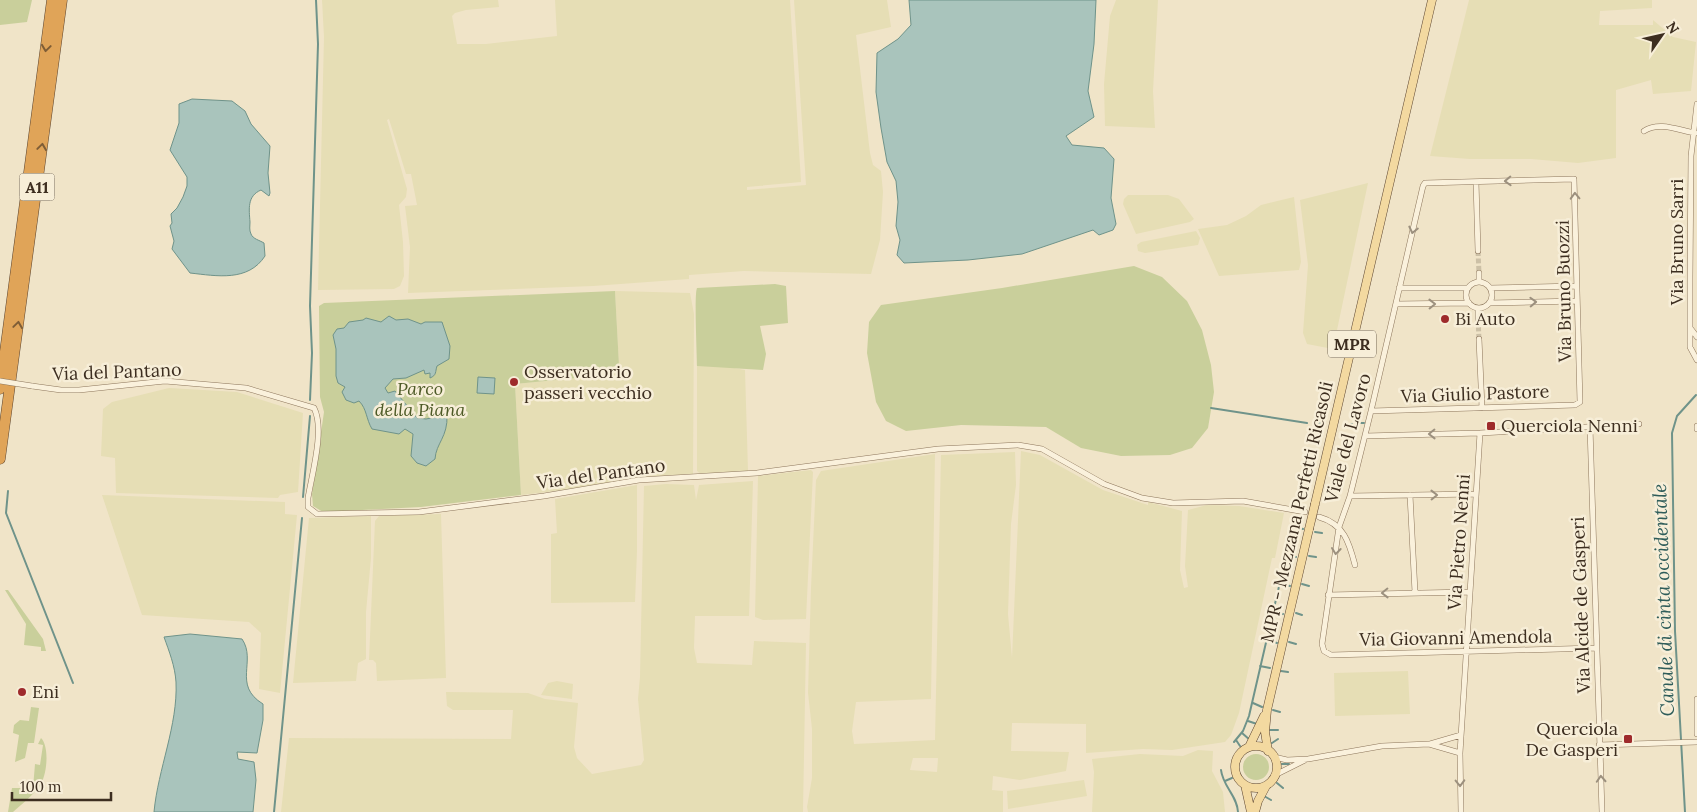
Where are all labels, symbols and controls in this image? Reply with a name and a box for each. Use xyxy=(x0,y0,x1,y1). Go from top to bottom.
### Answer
north arrow xyxy=(1637,10,1687,60)
text: N xyxy=(1662,18,1683,37)
one-way arrow xyxy=(41,45,52,53)
one-way arrow xyxy=(36,143,47,151)
road number: A11 xyxy=(20,173,54,200)
one-way arrow xyxy=(1504,176,1512,186)
street label: Via Bruno Sarri xyxy=(1665,179,1688,306)
one-way arrow xyxy=(1570,192,1580,200)
street label: Via Bruno Buozzi xyxy=(1551,220,1576,363)
one-way arrow xyxy=(1408,225,1419,234)
one-way arrow xyxy=(1530,297,1538,307)
one-way arrow xyxy=(1429,298,1437,309)
place label: Bi Auto xyxy=(1455,307,1515,330)
marker: Bi Auto xyxy=(1439,313,1451,325)
one-way arrow xyxy=(12,321,23,329)
road number: MPR xyxy=(1328,330,1376,358)
street label: Via del Pantano xyxy=(51,358,182,385)
place label: Osservatorio passeri vecchio xyxy=(524,360,652,404)
street label: Viale del Lavoro xyxy=(1319,371,1376,506)
marker: Osservatorio passeri vecchio xyxy=(508,376,520,388)
park label: Parco della Piana xyxy=(375,377,465,421)
street label: MPR - Mezzana Perfetti Ricasoli xyxy=(1255,379,1338,645)
street label: Via Giulio Pastore xyxy=(1399,379,1550,408)
place label: Querciola Nenni xyxy=(1501,414,1638,437)
marker: Querciola Nenni xyxy=(1485,420,1497,432)
one-way arrow xyxy=(1427,429,1435,439)
street label: Via del Pantano xyxy=(534,453,667,494)
street label: Via Pietro Nenni xyxy=(1442,473,1475,612)
water label: Canale di cinta occidentale xyxy=(1647,483,1679,717)
one-way arrow xyxy=(1430,490,1438,500)
street label: Via Alcide de Gasperi xyxy=(1566,516,1595,695)
one-way arrow xyxy=(1331,547,1342,555)
one-way arrow xyxy=(1381,587,1389,598)
street label: Via Giovanni Amendola xyxy=(1358,624,1553,651)
place label: Eni xyxy=(32,680,59,703)
marker: Eni xyxy=(16,686,28,698)
place label: Querciola De Gasperi xyxy=(1525,717,1618,761)
marker: Querciola De Gasperi xyxy=(1622,733,1634,745)
scale bar xyxy=(12,770,111,802)
one-way arrow xyxy=(1596,774,1606,782)
text: 100 m xyxy=(20,777,61,796)
one-way arrow xyxy=(1455,779,1466,787)

